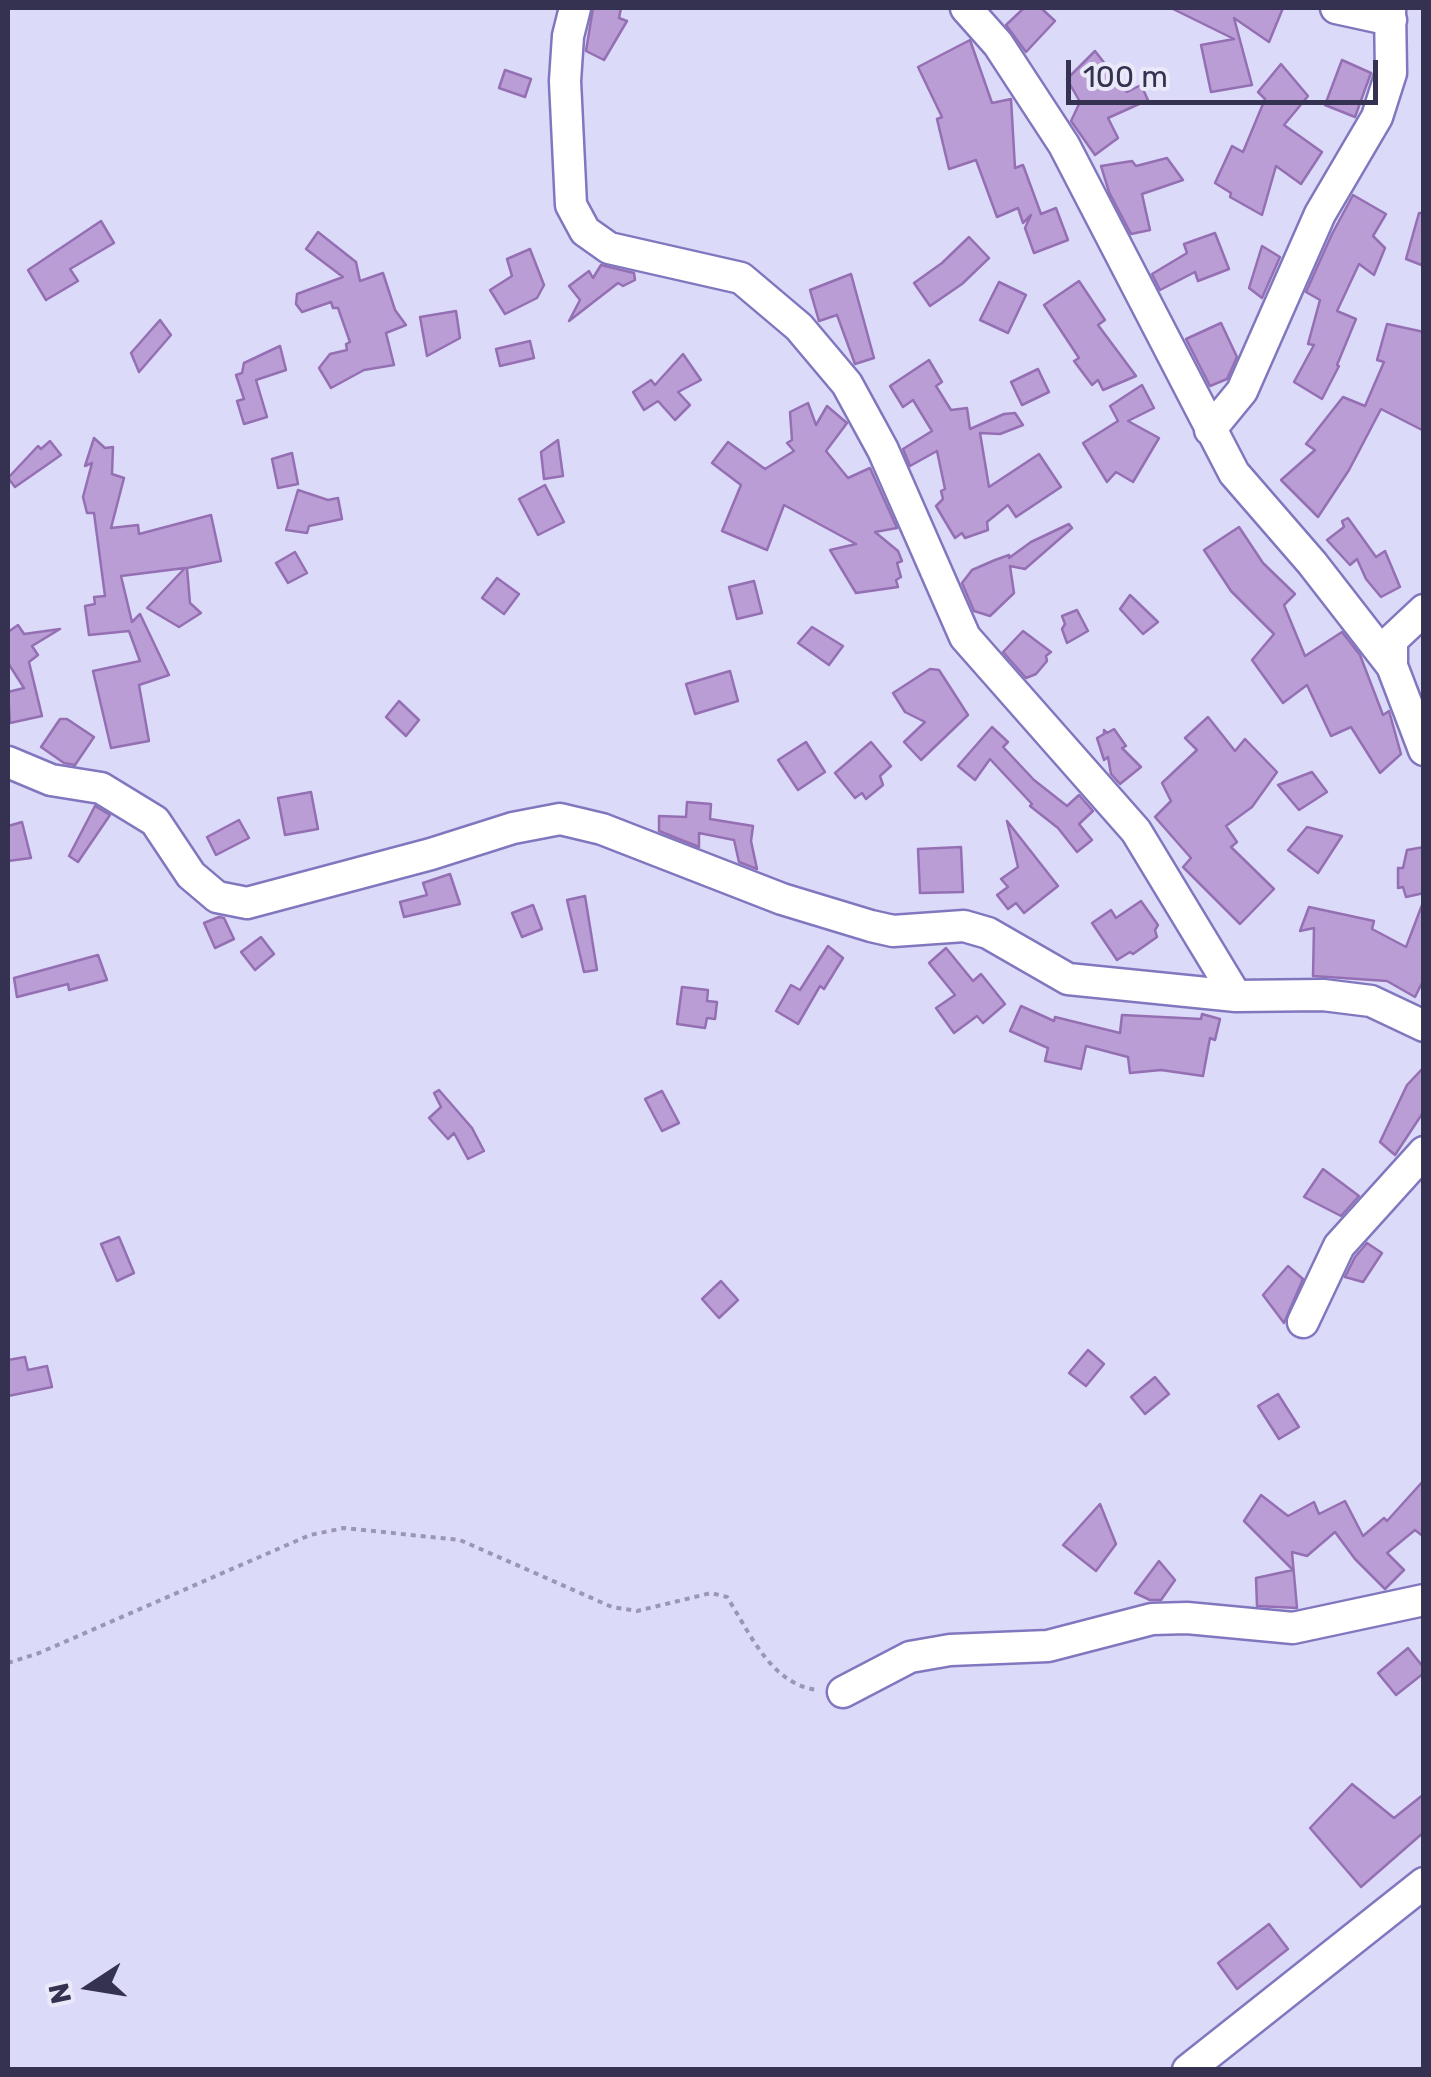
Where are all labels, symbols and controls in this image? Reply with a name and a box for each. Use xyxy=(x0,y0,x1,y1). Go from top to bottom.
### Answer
scale bar xyxy=(1071,40,1384,102)
text: 100 m xyxy=(1083,59,1168,95)
north arrow xyxy=(40,1937,140,2037)
text: N xyxy=(42,1980,78,2007)

